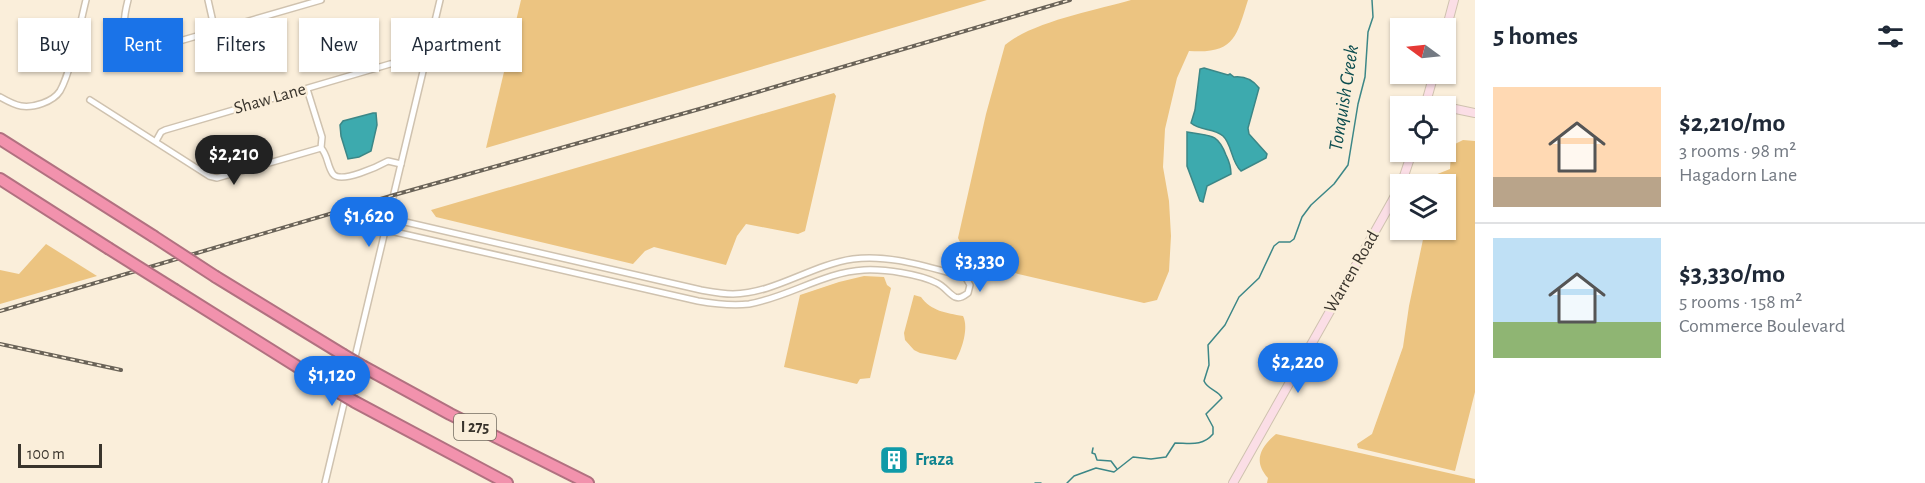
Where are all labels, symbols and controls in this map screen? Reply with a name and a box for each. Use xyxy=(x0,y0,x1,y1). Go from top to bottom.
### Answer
chip: Buy xyxy=(18,18,91,72)
chip: Rent xyxy=(103,18,183,72)
chip: Filters xyxy=(195,18,287,72)
chip: New xyxy=(299,18,379,72)
chip: Apartment xyxy=(391,18,522,72)
north arrow xyxy=(1390,18,1456,84)
map controls xyxy=(1390,18,1456,240)
icon: filters xyxy=(1874,20,1907,53)
text: 5 homes xyxy=(1493,23,1578,49)
water label: Tonquish Creek xyxy=(1326,43,1362,153)
street label: Shaw Lane xyxy=(232,80,308,118)
button: locate xyxy=(1390,96,1456,162)
text: $2,210/mo xyxy=(1679,110,1785,136)
icon: home xyxy=(1541,111,1613,183)
pin: $2,210 xyxy=(185,135,283,186)
text: 3 rooms · 98 m² xyxy=(1679,141,1796,161)
text: $2,210 xyxy=(209,144,259,164)
text: Hagadorn Lane xyxy=(1679,165,1797,185)
button: layers xyxy=(1390,174,1456,240)
pin: $1,620 xyxy=(320,197,418,248)
text: $1,620 xyxy=(344,206,394,226)
street label: Warren Road xyxy=(1321,228,1383,316)
pin: $3,330 xyxy=(931,242,1029,293)
text: $3,330 xyxy=(955,251,1005,271)
text: $3,330/mo xyxy=(1679,261,1785,287)
icon: home xyxy=(1541,262,1613,334)
text: 5 rooms · 158 m² xyxy=(1679,292,1802,312)
text: Commerce Boulevard xyxy=(1679,316,1845,336)
pin: $2,220 xyxy=(1249,343,1347,394)
text: $2,220 xyxy=(1272,352,1324,372)
pin: $1,120 xyxy=(283,356,381,407)
text: $1,120 xyxy=(308,365,356,385)
road number: I 275 xyxy=(454,414,496,440)
scale bar xyxy=(18,441,102,468)
building icon: Fraza xyxy=(878,444,910,476)
text: 100 m xyxy=(27,446,65,462)
place label: Fraza xyxy=(915,451,954,469)

